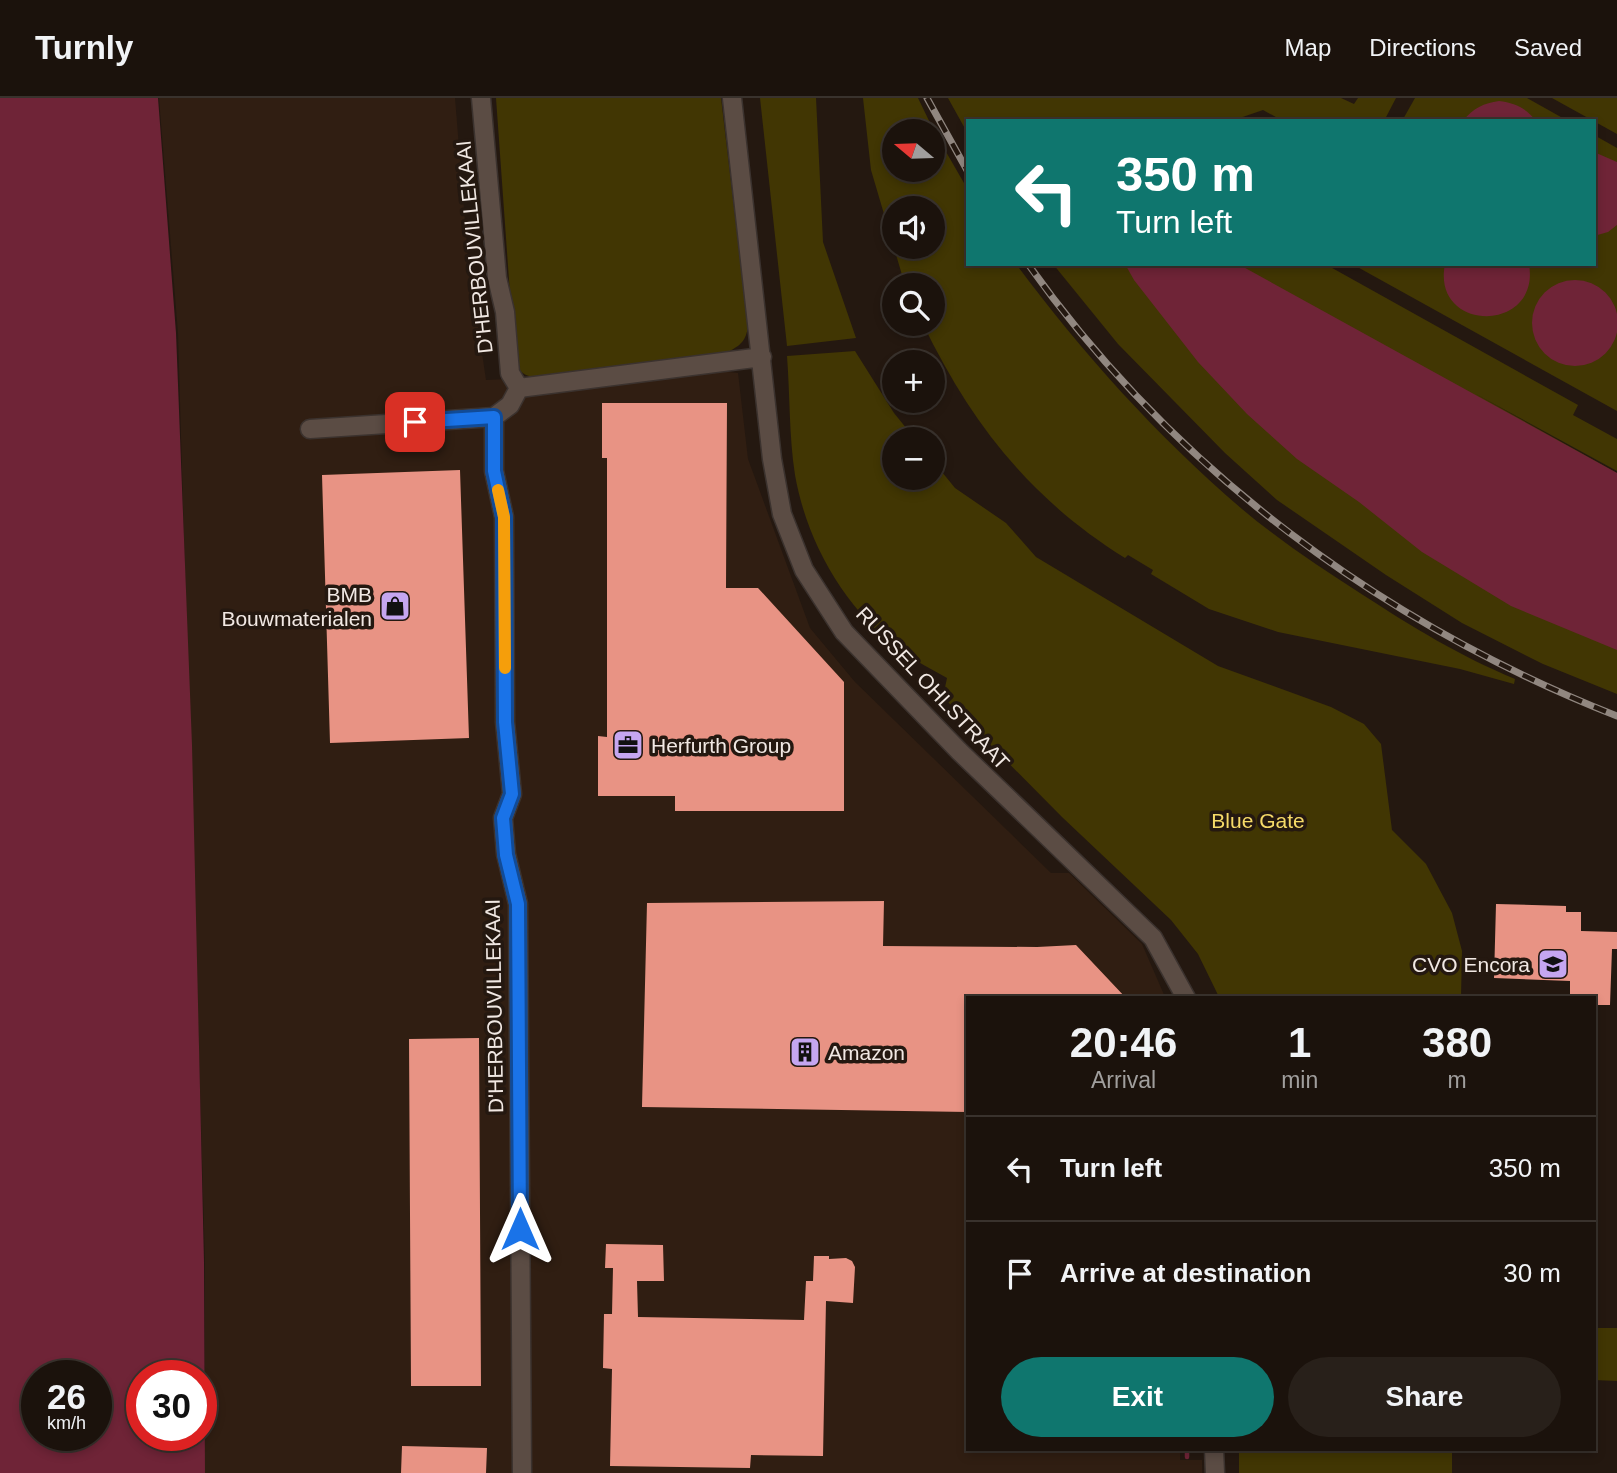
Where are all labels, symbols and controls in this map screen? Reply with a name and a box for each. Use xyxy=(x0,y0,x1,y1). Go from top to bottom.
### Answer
text: Turnly xyxy=(35,29,133,66)
text: Map xyxy=(1285,34,1331,61)
text: Directions xyxy=(1369,34,1476,61)
text: Saved xyxy=(1514,34,1582,61)
north arrow xyxy=(882,119,945,182)
map controls xyxy=(882,119,945,490)
street label: D'HERBOUVILLEKAAI xyxy=(451,139,497,355)
icon: left xyxy=(1001,147,1092,238)
text: 350 m xyxy=(1116,147,1255,201)
button: sound xyxy=(882,196,945,259)
text: Turn left xyxy=(1116,204,1232,240)
button: search xyxy=(882,273,945,336)
button: + xyxy=(882,350,945,413)
pin xyxy=(385,392,445,452)
icon: arrive xyxy=(396,403,434,441)
button: − xyxy=(882,427,945,490)
place label: BMB Bouwmaterialen xyxy=(221,583,372,630)
shop icon: BMB Bouwmaterialen xyxy=(378,589,412,623)
street label: RUSSEL OHLSTRAAT xyxy=(852,602,1014,774)
office icon: Herfurth Group xyxy=(611,728,645,762)
place label: Herfurth Group xyxy=(651,734,791,757)
park label: Blue Gate xyxy=(1211,809,1305,832)
street label: D'HERBOUVILLEKAAI xyxy=(481,899,507,1113)
school or university icon: CVO Encora xyxy=(1536,947,1570,981)
place label: CVO Encora xyxy=(1412,953,1530,976)
text: 20:46 xyxy=(1070,1019,1177,1066)
text: 1 xyxy=(1288,1019,1311,1066)
text: 380 xyxy=(1422,1019,1492,1066)
building icon: Amazon xyxy=(788,1035,822,1069)
place label: Amazon xyxy=(828,1041,905,1064)
text: Arrival xyxy=(1091,1067,1156,1093)
text: min xyxy=(1281,1067,1318,1093)
text: m xyxy=(1448,1067,1467,1093)
icon: left xyxy=(1001,1150,1039,1188)
text: Turn left xyxy=(1060,1153,1162,1183)
text: 350 m xyxy=(1489,1153,1561,1183)
position arrow xyxy=(483,1192,557,1266)
icon: arrive xyxy=(1001,1255,1039,1293)
text: Arrive at destination xyxy=(1060,1258,1311,1288)
text: 30 m xyxy=(1503,1258,1561,1288)
button: Exit xyxy=(1001,1357,1274,1437)
button: Share xyxy=(1288,1357,1561,1437)
speed limit sign: 30 xyxy=(126,1360,217,1451)
text: 26 xyxy=(47,1377,86,1416)
text: km/h xyxy=(47,1413,86,1433)

